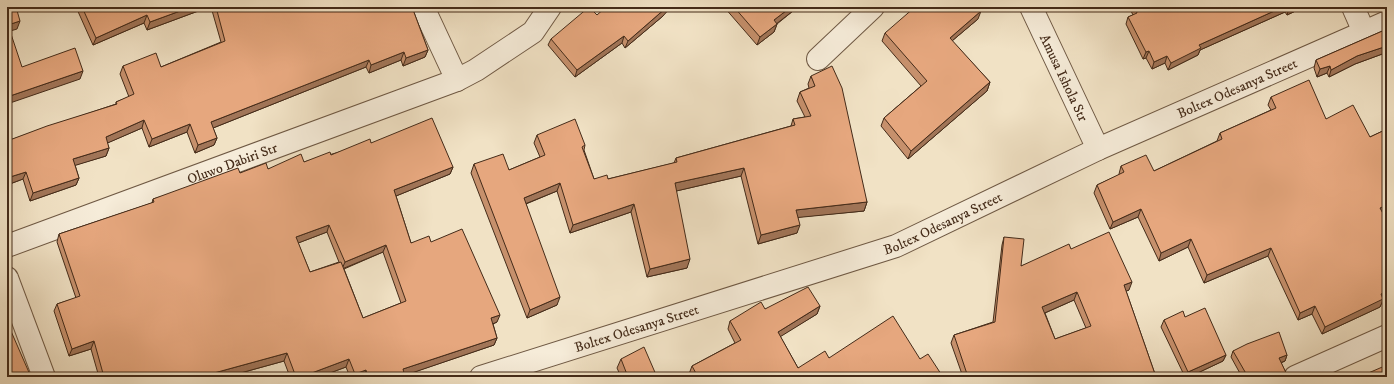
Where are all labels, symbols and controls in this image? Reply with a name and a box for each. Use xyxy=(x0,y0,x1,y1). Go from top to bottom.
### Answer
street label: Amusa Ishola Str xyxy=(1035,31,1092,125)
street label: Boltex Odesanya Street xyxy=(1174,54,1301,123)
street label: Oluwo Dabiri Str xyxy=(185,139,281,189)
street label: Boltex Odesanya Street xyxy=(881,188,1006,259)
street label: Boltex Odesanya Street xyxy=(572,301,702,357)

